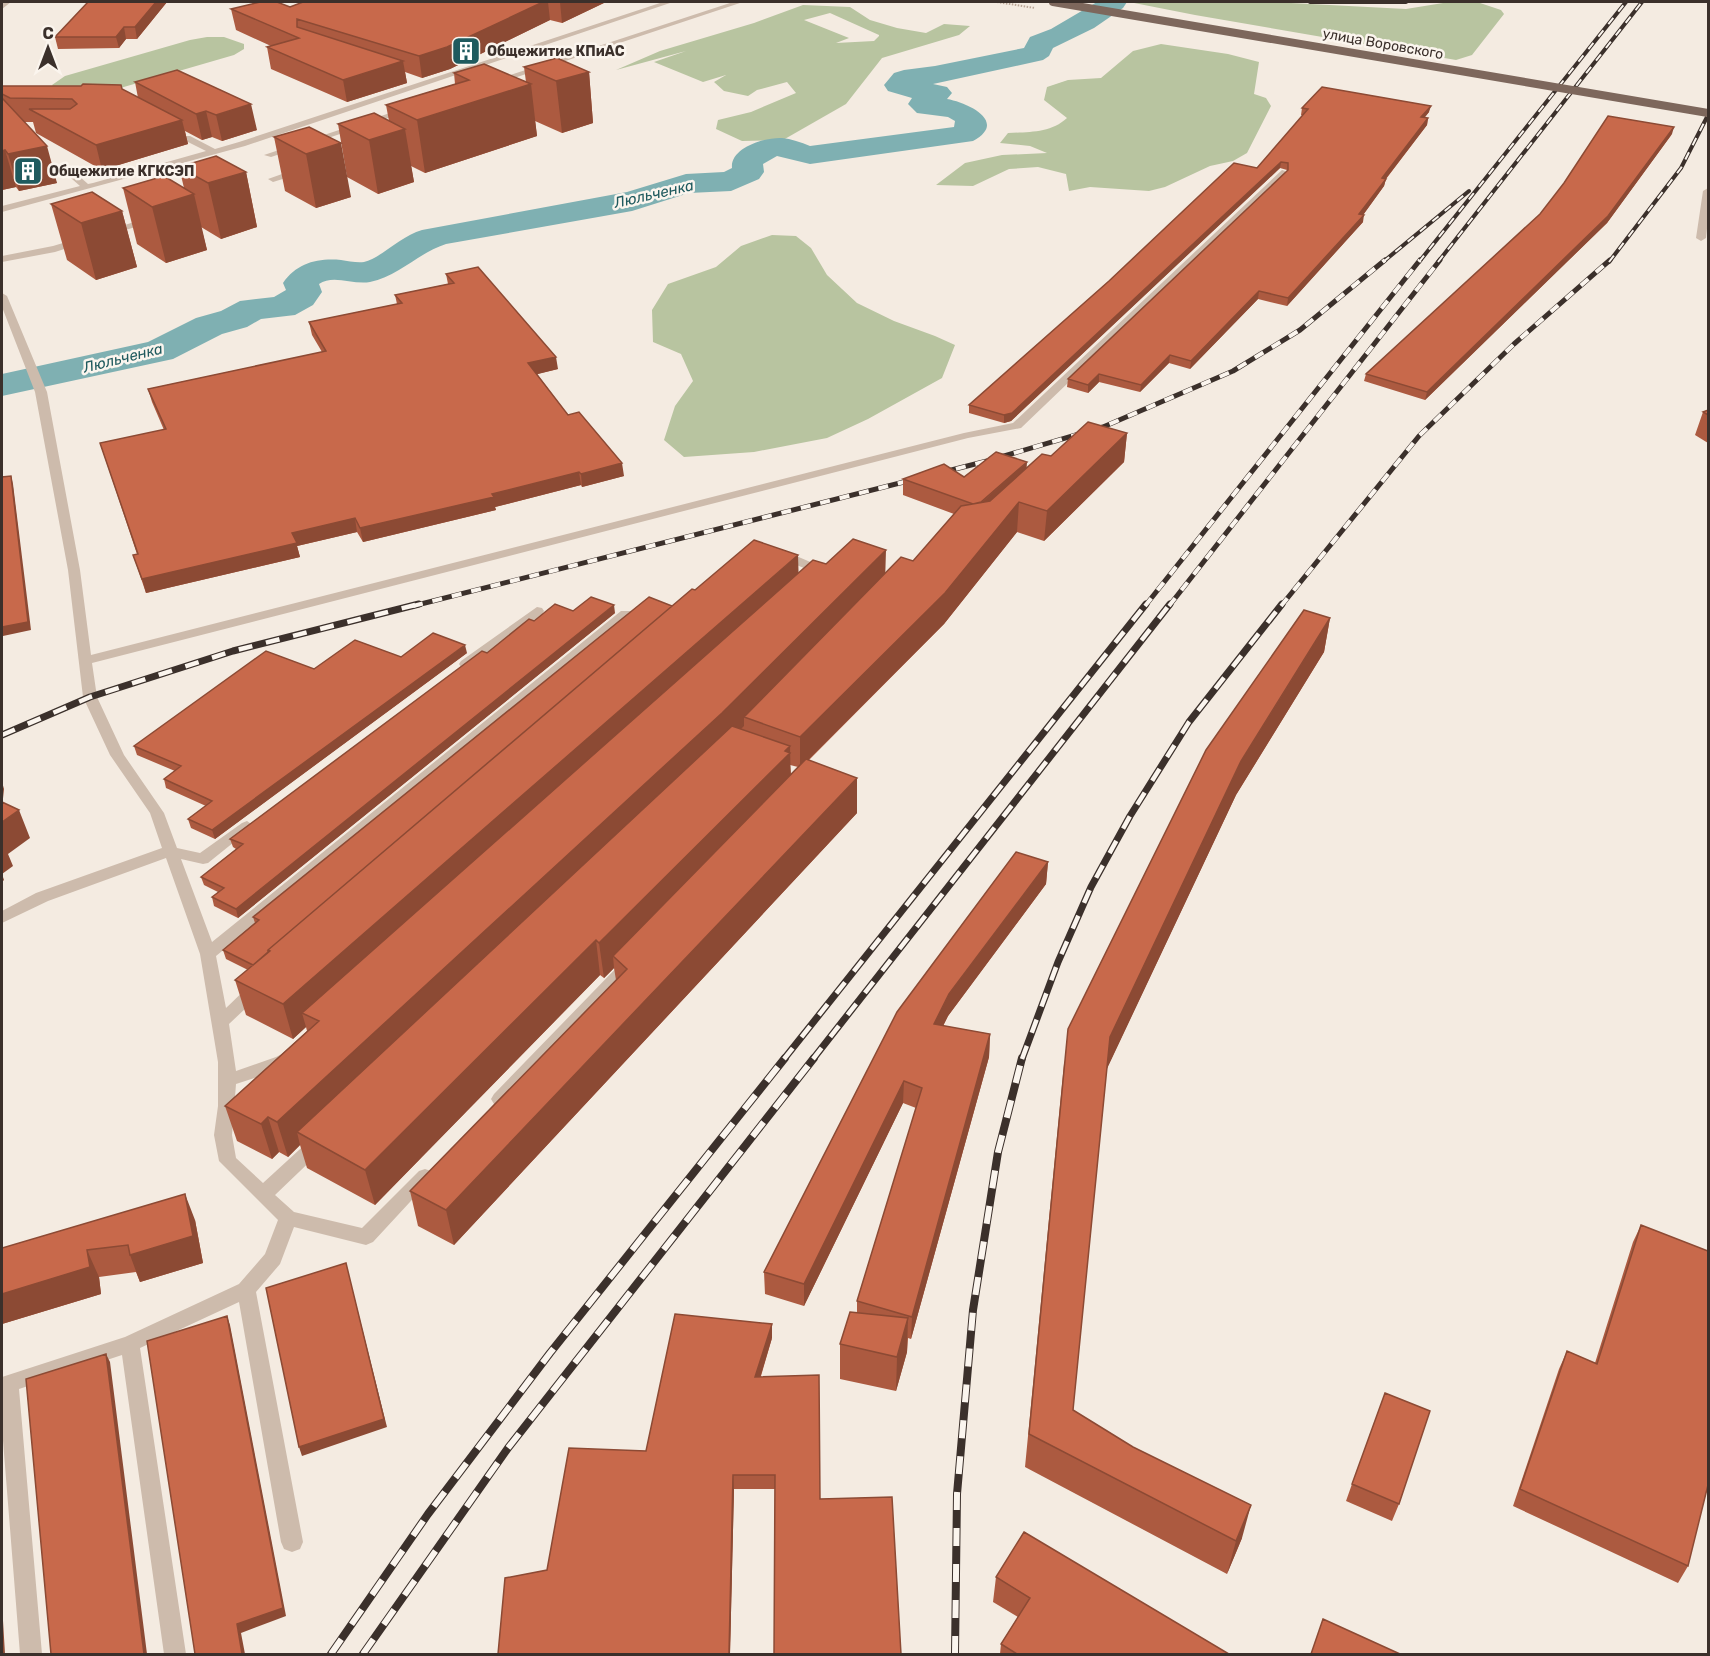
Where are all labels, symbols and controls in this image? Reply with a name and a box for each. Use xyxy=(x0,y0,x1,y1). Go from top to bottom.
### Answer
north arrow xyxy=(18,18,78,78)
text: С xyxy=(42,24,54,43)
street label: улица Воровского xyxy=(1321,25,1445,63)
building icon: Общежитие КПиАС xyxy=(450,35,482,67)
place label: Общежитие КПиАС xyxy=(487,43,625,60)
building icon: Общежитие КГКСЭП xyxy=(12,155,44,187)
place label: Общежитие КГКСЭП xyxy=(49,163,194,180)
water label: Люльченка xyxy=(611,176,696,212)
water label: Люльченка xyxy=(80,339,165,377)

